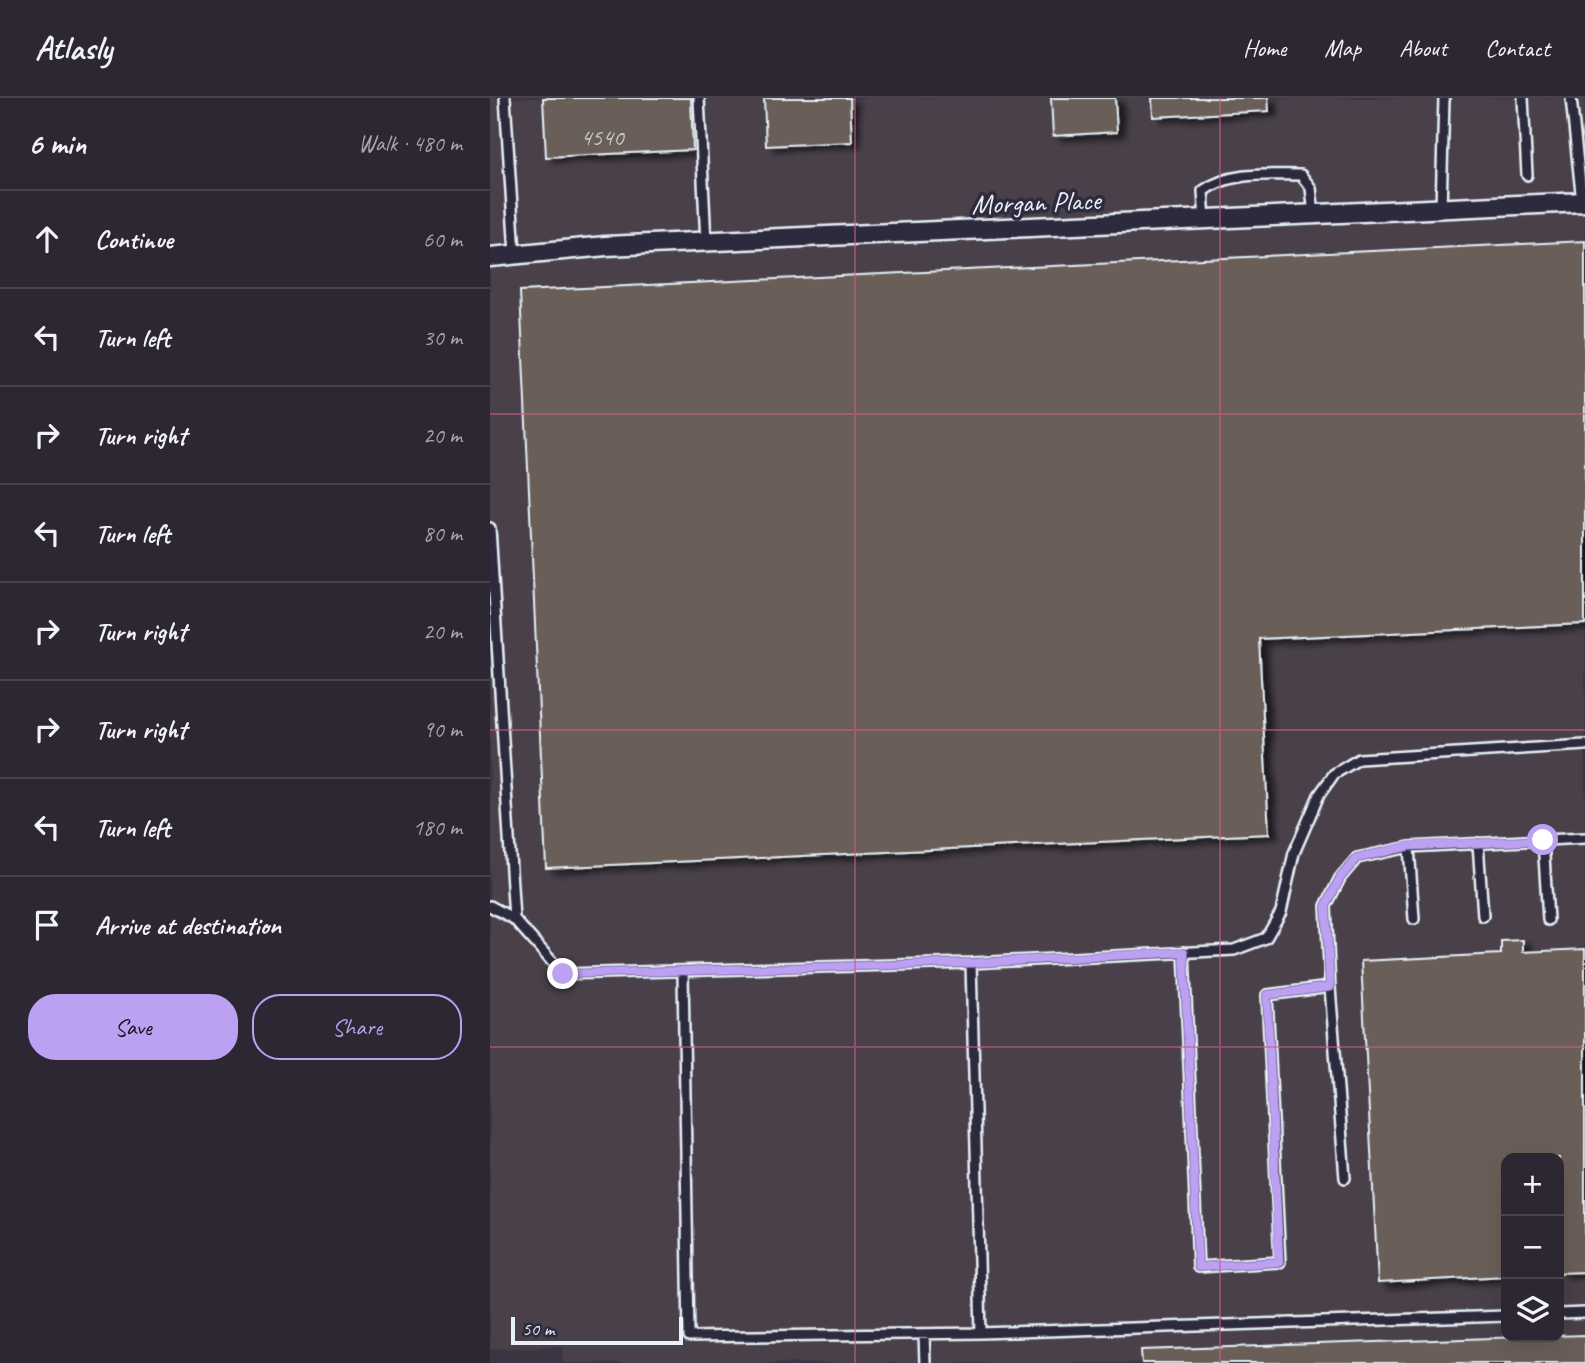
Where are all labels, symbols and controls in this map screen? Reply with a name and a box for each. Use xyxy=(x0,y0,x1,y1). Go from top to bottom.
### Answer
text: Atlasly xyxy=(35,27,112,69)
text: Home xyxy=(1243,33,1286,63)
text: Map xyxy=(1324,33,1361,63)
text: About xyxy=(1399,33,1447,63)
text: Contact xyxy=(1485,33,1550,63)
house number: 4540 xyxy=(580,122,626,152)
text: 6 min xyxy=(28,125,86,163)
text: Walk · 480 m xyxy=(358,129,462,158)
street label: Morgan Place xyxy=(971,182,1103,222)
icon: ahead xyxy=(28,220,66,258)
text: Continue xyxy=(95,223,173,256)
text: 60 m xyxy=(423,225,462,254)
icon: left xyxy=(28,318,66,356)
text: Turn left xyxy=(95,321,170,354)
text: 30 m xyxy=(423,323,462,352)
icon: right xyxy=(28,416,66,454)
text: Turn right xyxy=(95,419,186,452)
text: 20 m xyxy=(423,421,462,450)
icon: left xyxy=(28,514,66,552)
text: Turn left xyxy=(95,517,170,550)
text: 80 m xyxy=(423,519,462,548)
icon: right xyxy=(28,612,66,650)
text: Turn right xyxy=(95,615,186,648)
text: 20 m xyxy=(423,617,462,646)
icon: right xyxy=(28,710,66,748)
text: Turn right xyxy=(95,713,186,746)
text: 90 m xyxy=(423,715,462,744)
icon: left xyxy=(28,808,66,846)
text: Turn left xyxy=(95,811,170,844)
text: 180 m xyxy=(413,813,462,842)
route start xyxy=(1527,824,1558,855)
icon: arrive xyxy=(28,906,66,944)
text: Arrive at destination xyxy=(95,909,281,942)
route end xyxy=(547,958,578,989)
button: Save xyxy=(28,994,238,1060)
button: Share xyxy=(252,994,462,1060)
map controls xyxy=(1501,1153,1564,1342)
button: + xyxy=(1501,1153,1564,1216)
button: − xyxy=(1501,1216,1564,1279)
button: layers xyxy=(1501,1279,1564,1342)
scale bar xyxy=(511,1314,682,1346)
text: 50 m xyxy=(522,1317,554,1341)

